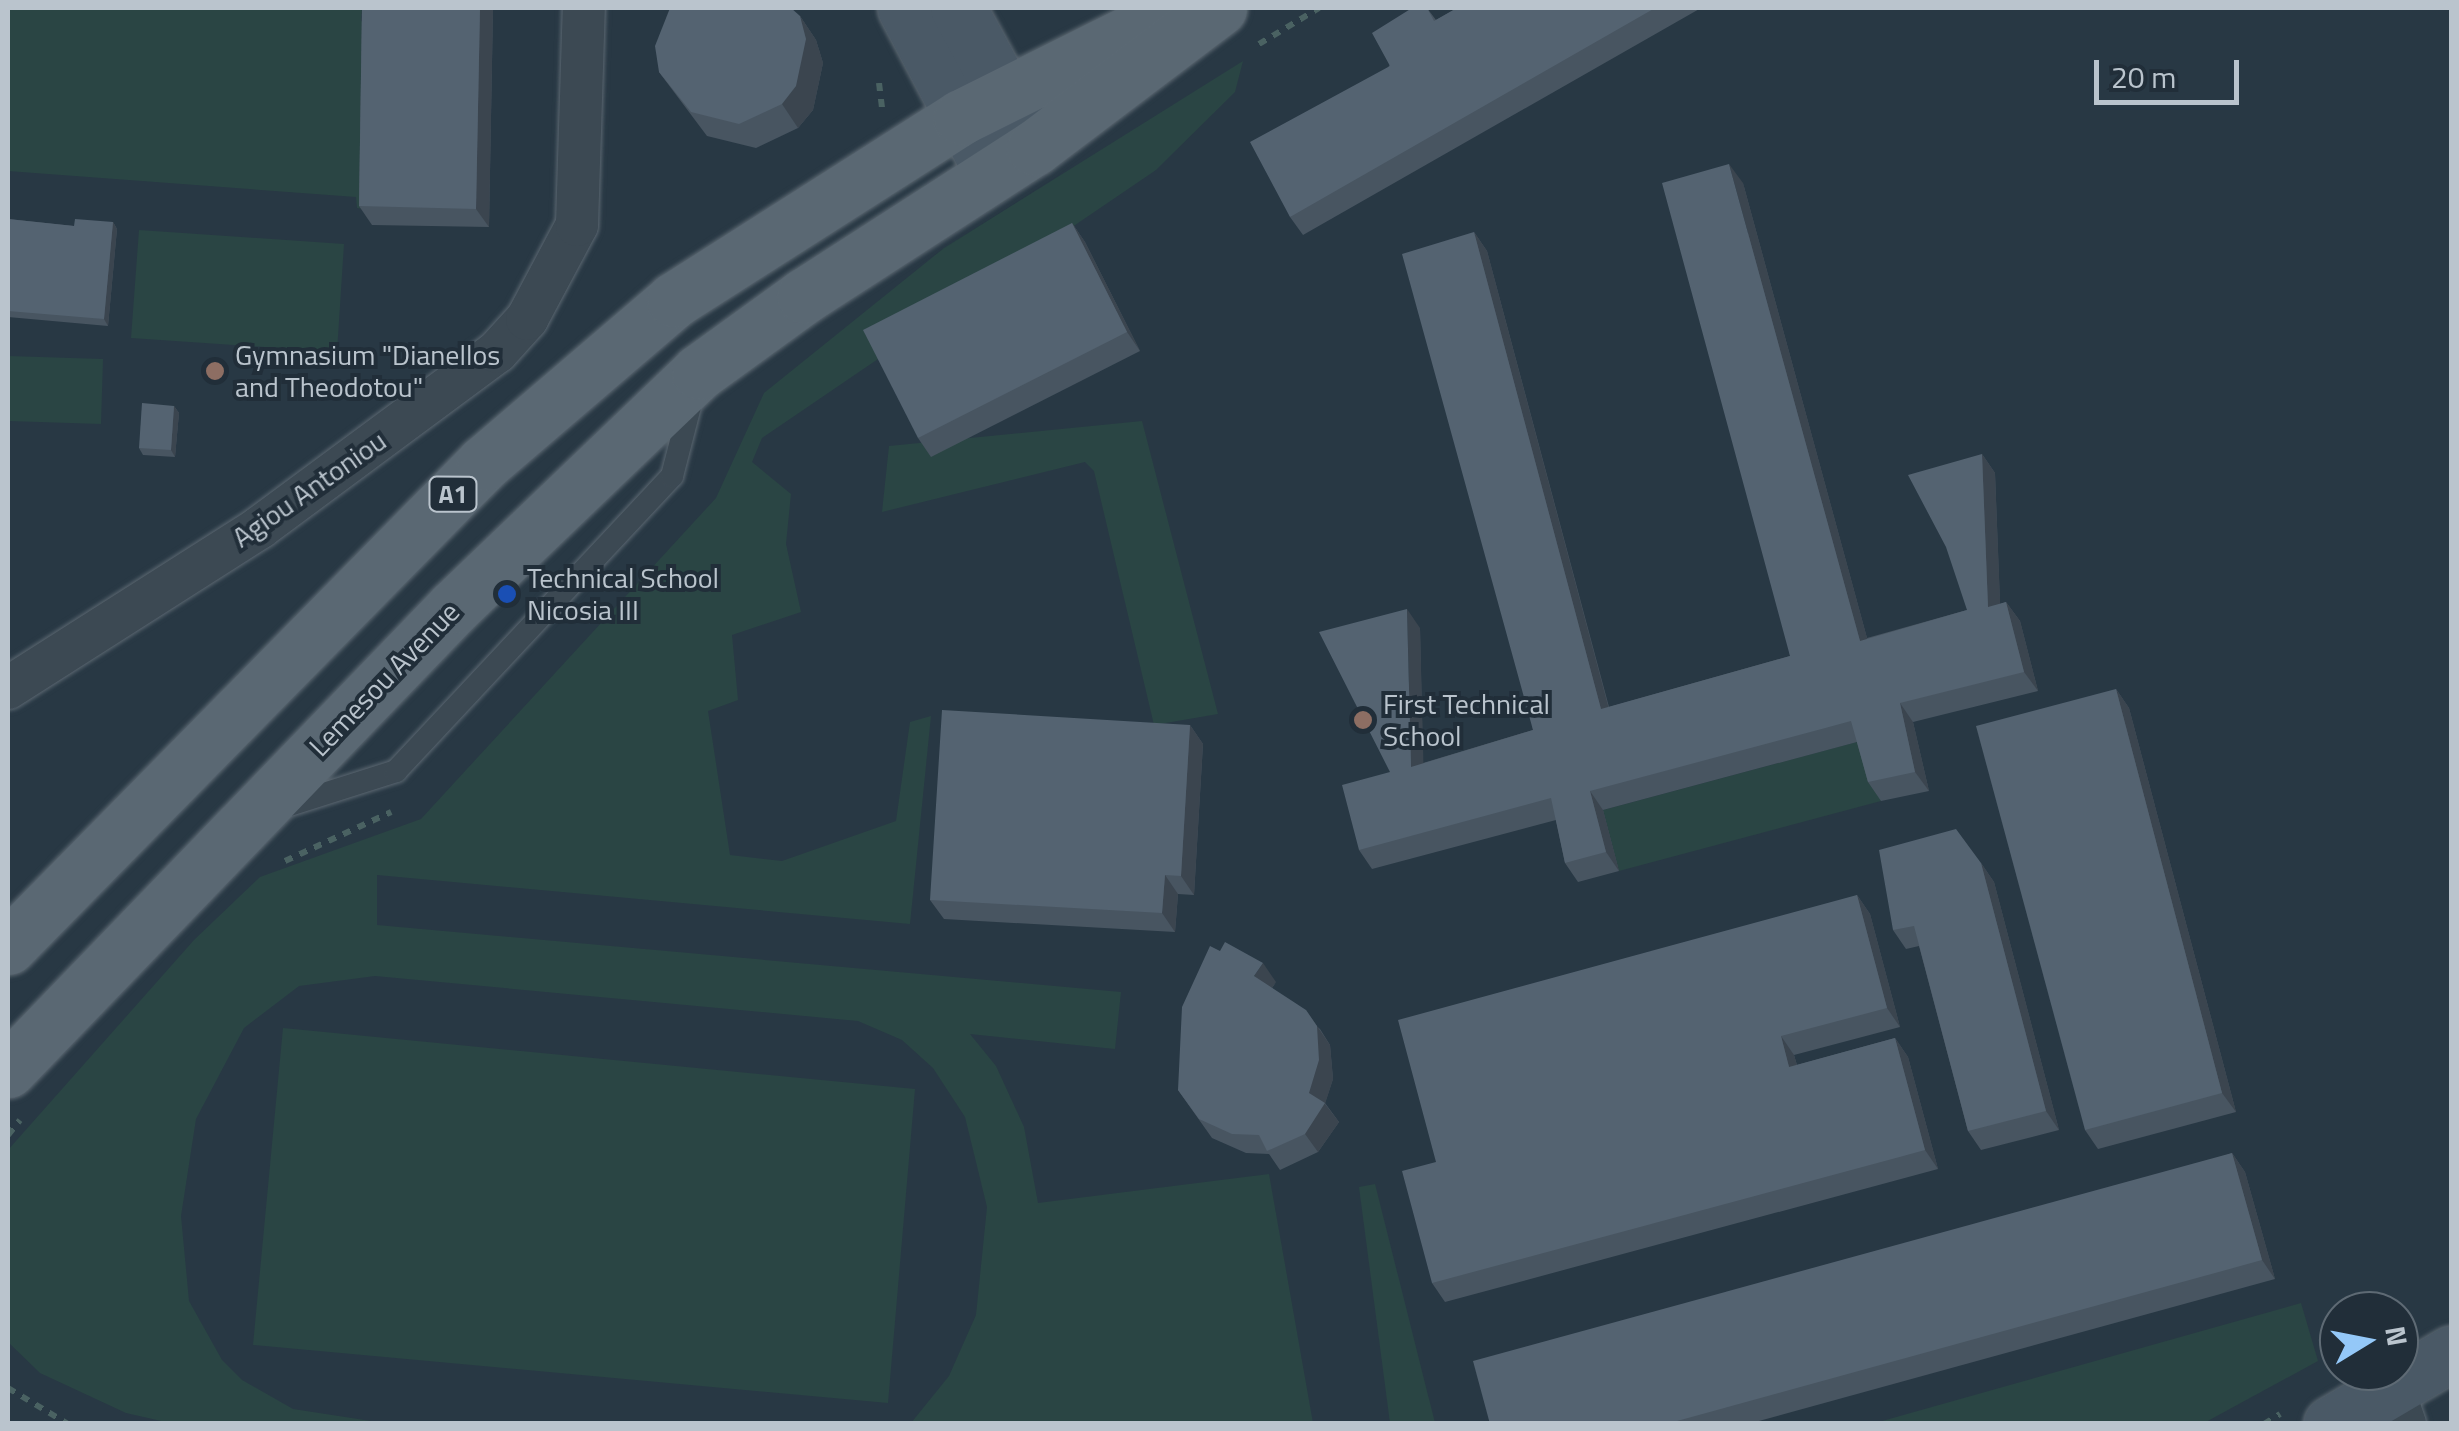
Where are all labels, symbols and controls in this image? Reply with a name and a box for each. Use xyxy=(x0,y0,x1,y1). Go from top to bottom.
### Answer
scale bar xyxy=(2099,40,2244,102)
text: 20 m xyxy=(2111,54,2176,100)
place label: Gymnasium "Dianellos and Theodotou" xyxy=(235,338,500,404)
marker: Gymnasium "Dianellos and Theodotou" xyxy=(204,360,226,382)
street label: Agiou Antoniou xyxy=(226,424,392,554)
road number: A1 xyxy=(428,474,478,514)
place label: Technical School Nicosia III xyxy=(527,561,719,627)
marker: Technical School Nicosia III xyxy=(496,583,518,605)
street label: Lemesou Avenue xyxy=(302,595,466,763)
place label: First Technical School xyxy=(1383,687,1550,753)
marker: First Technical School xyxy=(1352,709,1374,731)
north arrow xyxy=(2319,1291,2419,1391)
text: N xyxy=(2374,1323,2420,1349)

